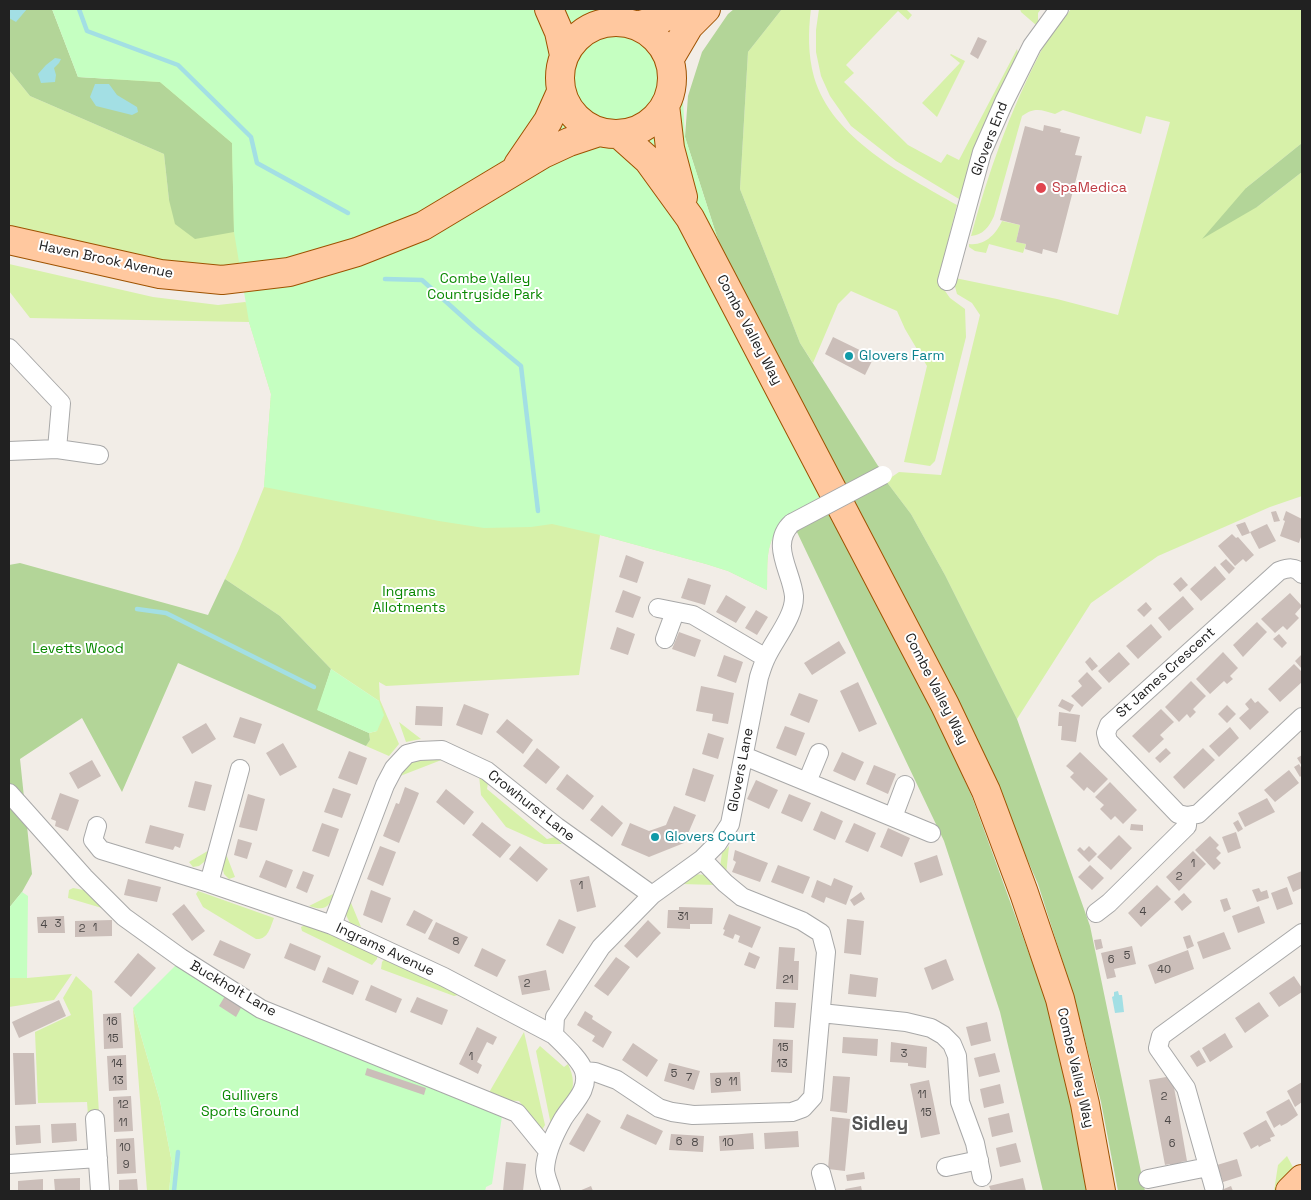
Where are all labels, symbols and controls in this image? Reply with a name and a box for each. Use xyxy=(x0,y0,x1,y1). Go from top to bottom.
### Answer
street label: Glovers End xyxy=(968,99,1012,179)
place label: SpaMedica xyxy=(1052,180,1127,196)
marker: SpaMedica xyxy=(1034,181,1048,195)
street label: Haven Brook Avenue xyxy=(37,238,175,282)
park label: Combe Valley Countryside Park xyxy=(427,271,543,304)
street label: Combe Valley Way xyxy=(713,272,785,388)
place label: Glovers Farm xyxy=(859,348,945,364)
marker: Glovers Farm xyxy=(843,350,855,362)
park label: Ingrams Allotments xyxy=(372,584,446,616)
street label: St James Crescent xyxy=(1113,624,1219,722)
street label: Combe Valley Way xyxy=(901,631,971,747)
park label: Levetts Wood xyxy=(32,641,124,657)
street label: Glovers Lane xyxy=(725,727,757,813)
street label: Crowhurst Lane xyxy=(484,767,578,845)
place label: Glovers Court xyxy=(665,829,756,845)
marker: Glovers Court xyxy=(649,831,661,843)
house number: 1 xyxy=(1191,857,1195,871)
house number: 2 xyxy=(1176,870,1182,884)
house number: 1 xyxy=(579,879,583,893)
house number: 4 xyxy=(1140,905,1146,919)
house number: 31 xyxy=(677,910,689,924)
house number: 3 xyxy=(55,917,61,931)
house number: 4 xyxy=(41,918,47,932)
street label: Ingrams Avenue xyxy=(333,920,437,980)
house number: 1 xyxy=(93,921,97,935)
house number: 2 xyxy=(79,922,85,936)
house number: 8 xyxy=(453,935,459,949)
house number: 5 xyxy=(1124,949,1130,963)
house number: 6 xyxy=(1108,953,1114,967)
street label: Buckholt Lane xyxy=(187,957,279,1021)
house number: 40 xyxy=(1157,963,1171,977)
house number: 21 xyxy=(782,973,794,987)
house number: 2 xyxy=(524,977,530,991)
street label: Combe Valley Way xyxy=(1053,1006,1097,1130)
house number: 16 xyxy=(106,1015,118,1029)
house number: 15 xyxy=(107,1032,119,1046)
house number: 15 xyxy=(777,1041,789,1055)
house number: 3 xyxy=(901,1047,907,1061)
house number: 1 xyxy=(469,1050,473,1064)
house number: 14 xyxy=(111,1057,123,1071)
house number: 13 xyxy=(776,1057,788,1071)
house number: 5 xyxy=(671,1067,677,1081)
house number: 7 xyxy=(686,1071,692,1085)
house number: 13 xyxy=(112,1074,124,1088)
house number: 11 xyxy=(728,1075,738,1089)
house number: 9 xyxy=(715,1076,721,1090)
park label: Gullivers Sports Ground xyxy=(201,1088,299,1120)
house number: 11 xyxy=(917,1088,927,1102)
house number: 2 xyxy=(1161,1090,1167,1104)
house number: 12 xyxy=(117,1098,129,1112)
house number: 15 xyxy=(920,1106,932,1120)
district label: Sidley xyxy=(852,1114,908,1136)
house number: 4 xyxy=(1165,1114,1171,1128)
house number: 11 xyxy=(118,1116,128,1130)
house number: 6 xyxy=(676,1135,682,1149)
house number: 8 xyxy=(692,1136,698,1150)
house number: 10 xyxy=(722,1136,734,1150)
house number: 6 xyxy=(1169,1137,1175,1151)
house number: 10 xyxy=(119,1141,131,1155)
house number: 9 xyxy=(123,1158,129,1172)

